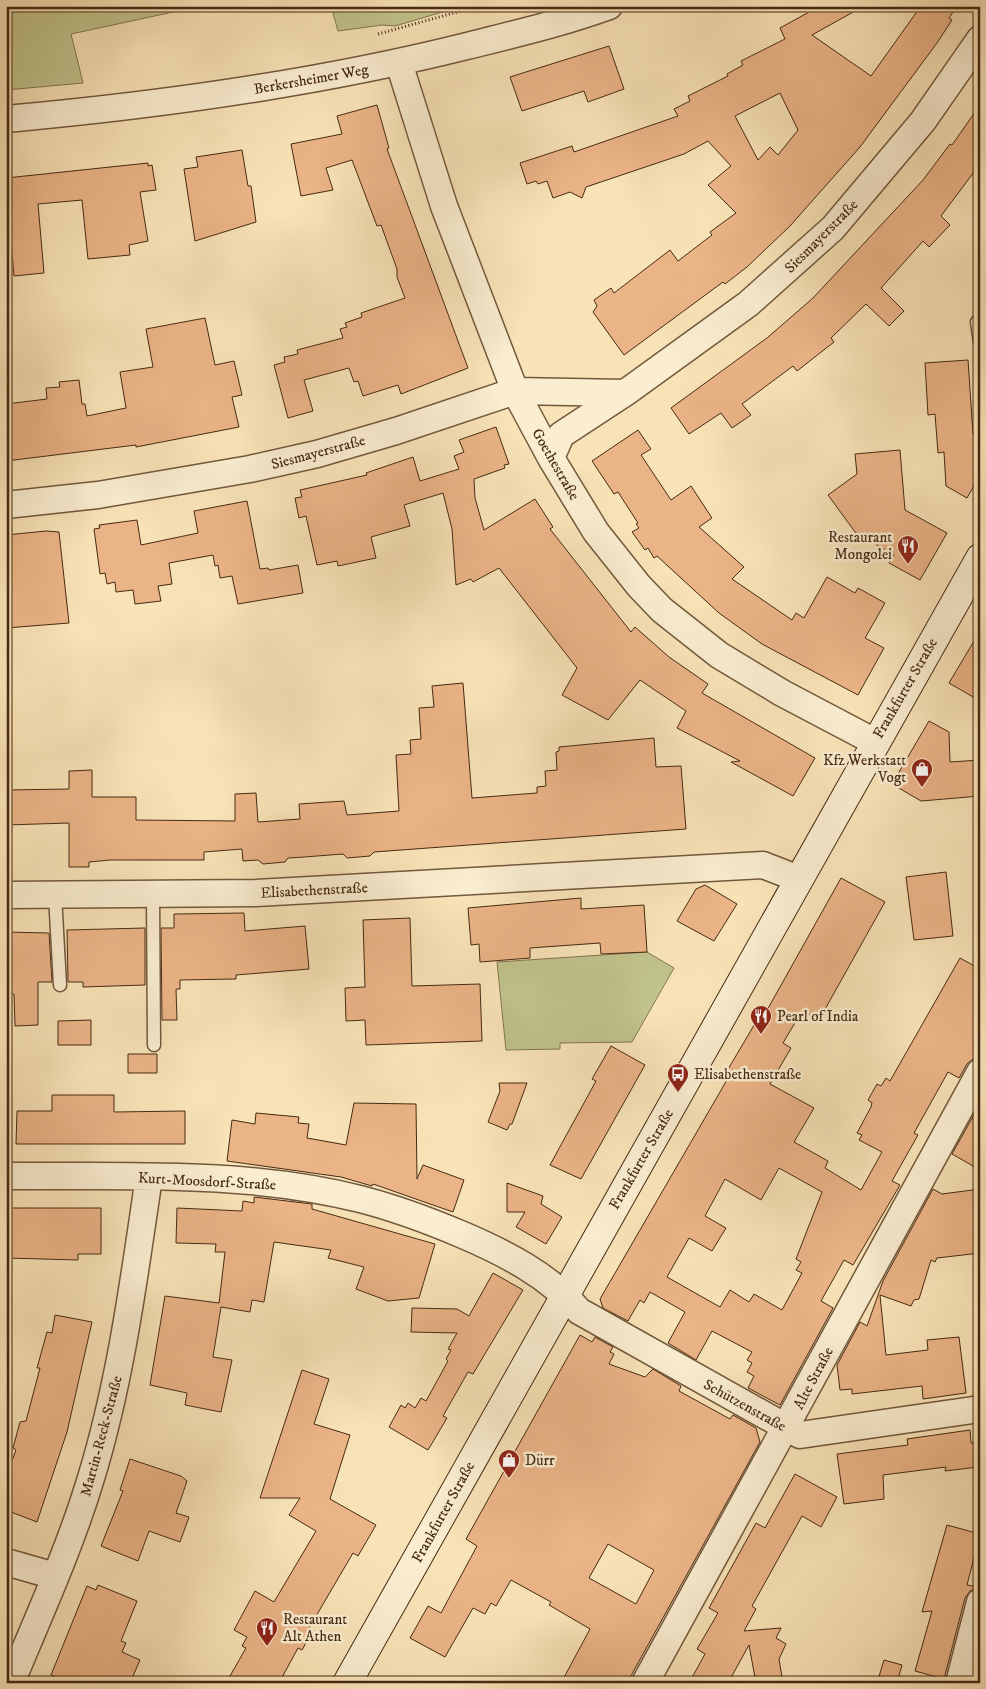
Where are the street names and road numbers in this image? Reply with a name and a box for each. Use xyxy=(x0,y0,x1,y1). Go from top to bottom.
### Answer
street label: Berkersheimer Weg xyxy=(252,60,371,99)
street label: Siesmayerstraße xyxy=(781,196,862,277)
street label: Goethestraße xyxy=(527,425,584,504)
street label: Siesmayerstraße xyxy=(269,431,367,474)
street label: Frankfurter Straße xyxy=(869,635,942,742)
street label: Elisabethenstraße xyxy=(260,878,368,903)
street label: Frankfurter Straße xyxy=(605,1106,678,1213)
street label: Kurt-Moosdorf-Straße xyxy=(137,1168,277,1195)
street label: Alte Straße xyxy=(789,1344,838,1413)
street label: Martin-Reck-Straße xyxy=(76,1374,127,1499)
street label: Schützenstraße xyxy=(700,1375,789,1436)
street label: Frankfurter Straße xyxy=(408,1458,479,1566)

